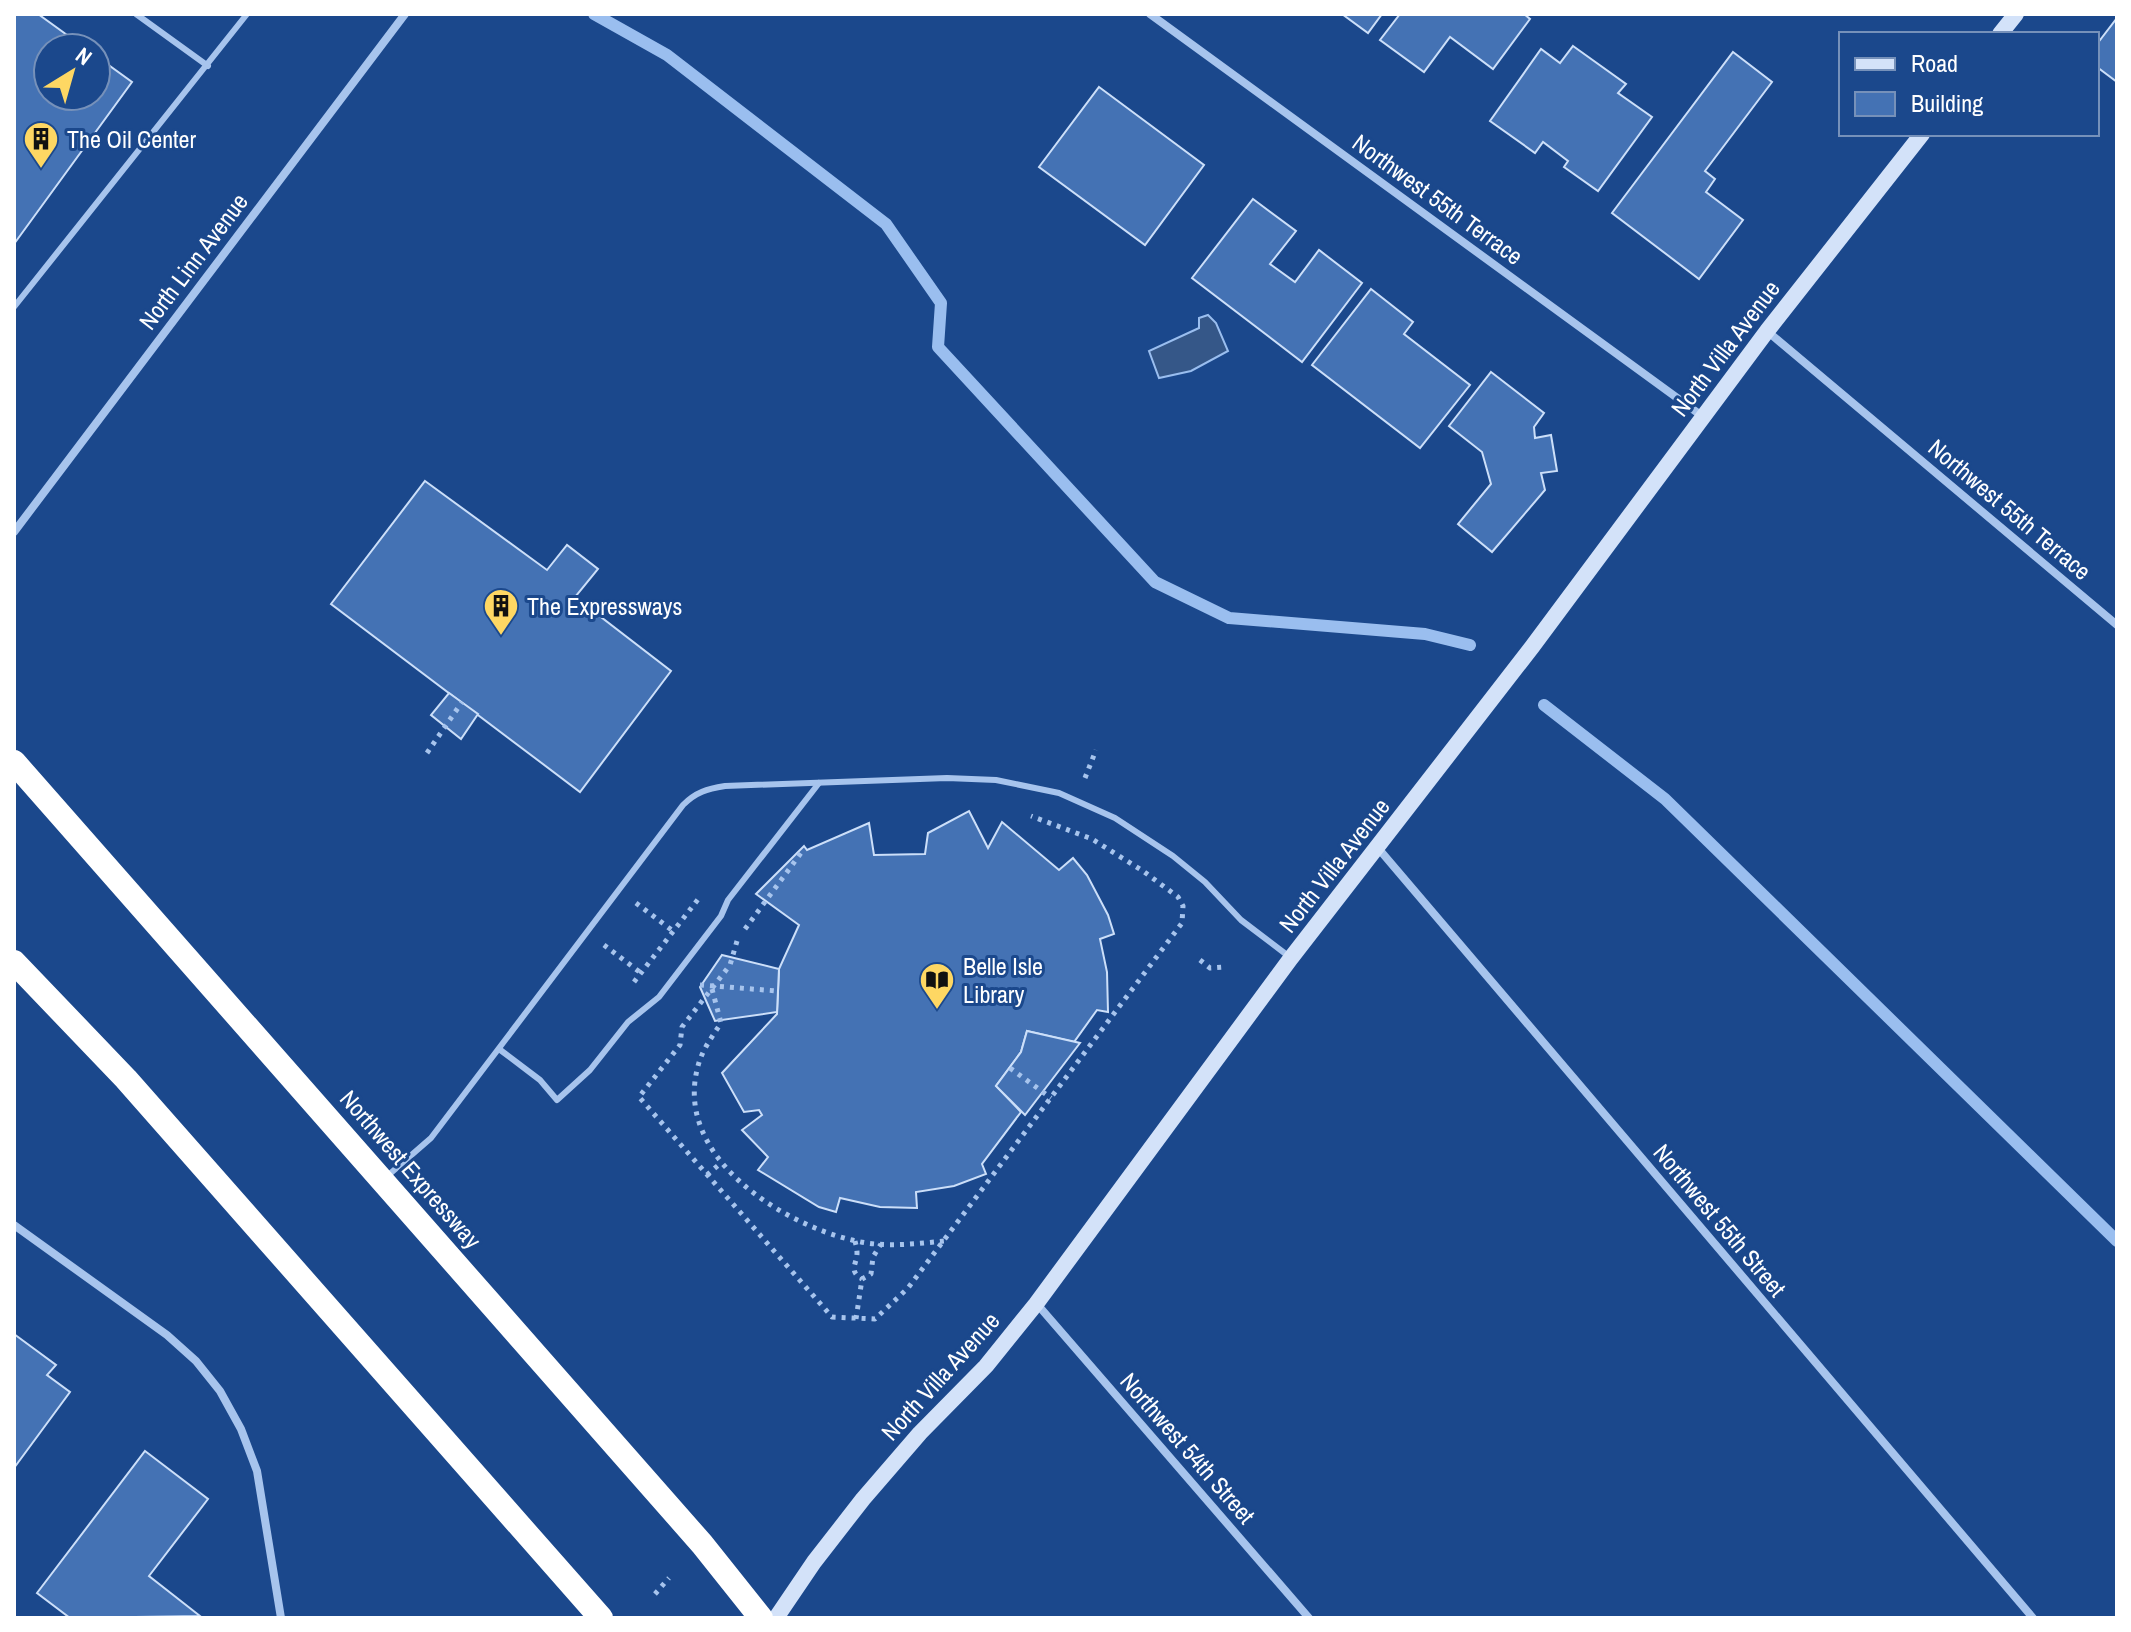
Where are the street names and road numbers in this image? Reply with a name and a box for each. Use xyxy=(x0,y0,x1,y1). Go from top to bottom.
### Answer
street label: Northwest 55th Terrace xyxy=(1346,126,1530,272)
street label: North Linn Avenue xyxy=(131,186,255,336)
street label: North Villa Avenue xyxy=(1663,274,1787,422)
street label: Northwest 55th Terrace xyxy=(1922,431,2098,587)
street label: North Villa Avenue xyxy=(1271,791,1397,939)
street label: Northwest Expressway xyxy=(333,1083,489,1255)
street label: Northwest 55th Street xyxy=(1647,1137,1794,1304)
street label: North Villa Avenue xyxy=(874,1305,1006,1447)
street label: Northwest 54th Street xyxy=(1113,1366,1263,1531)

